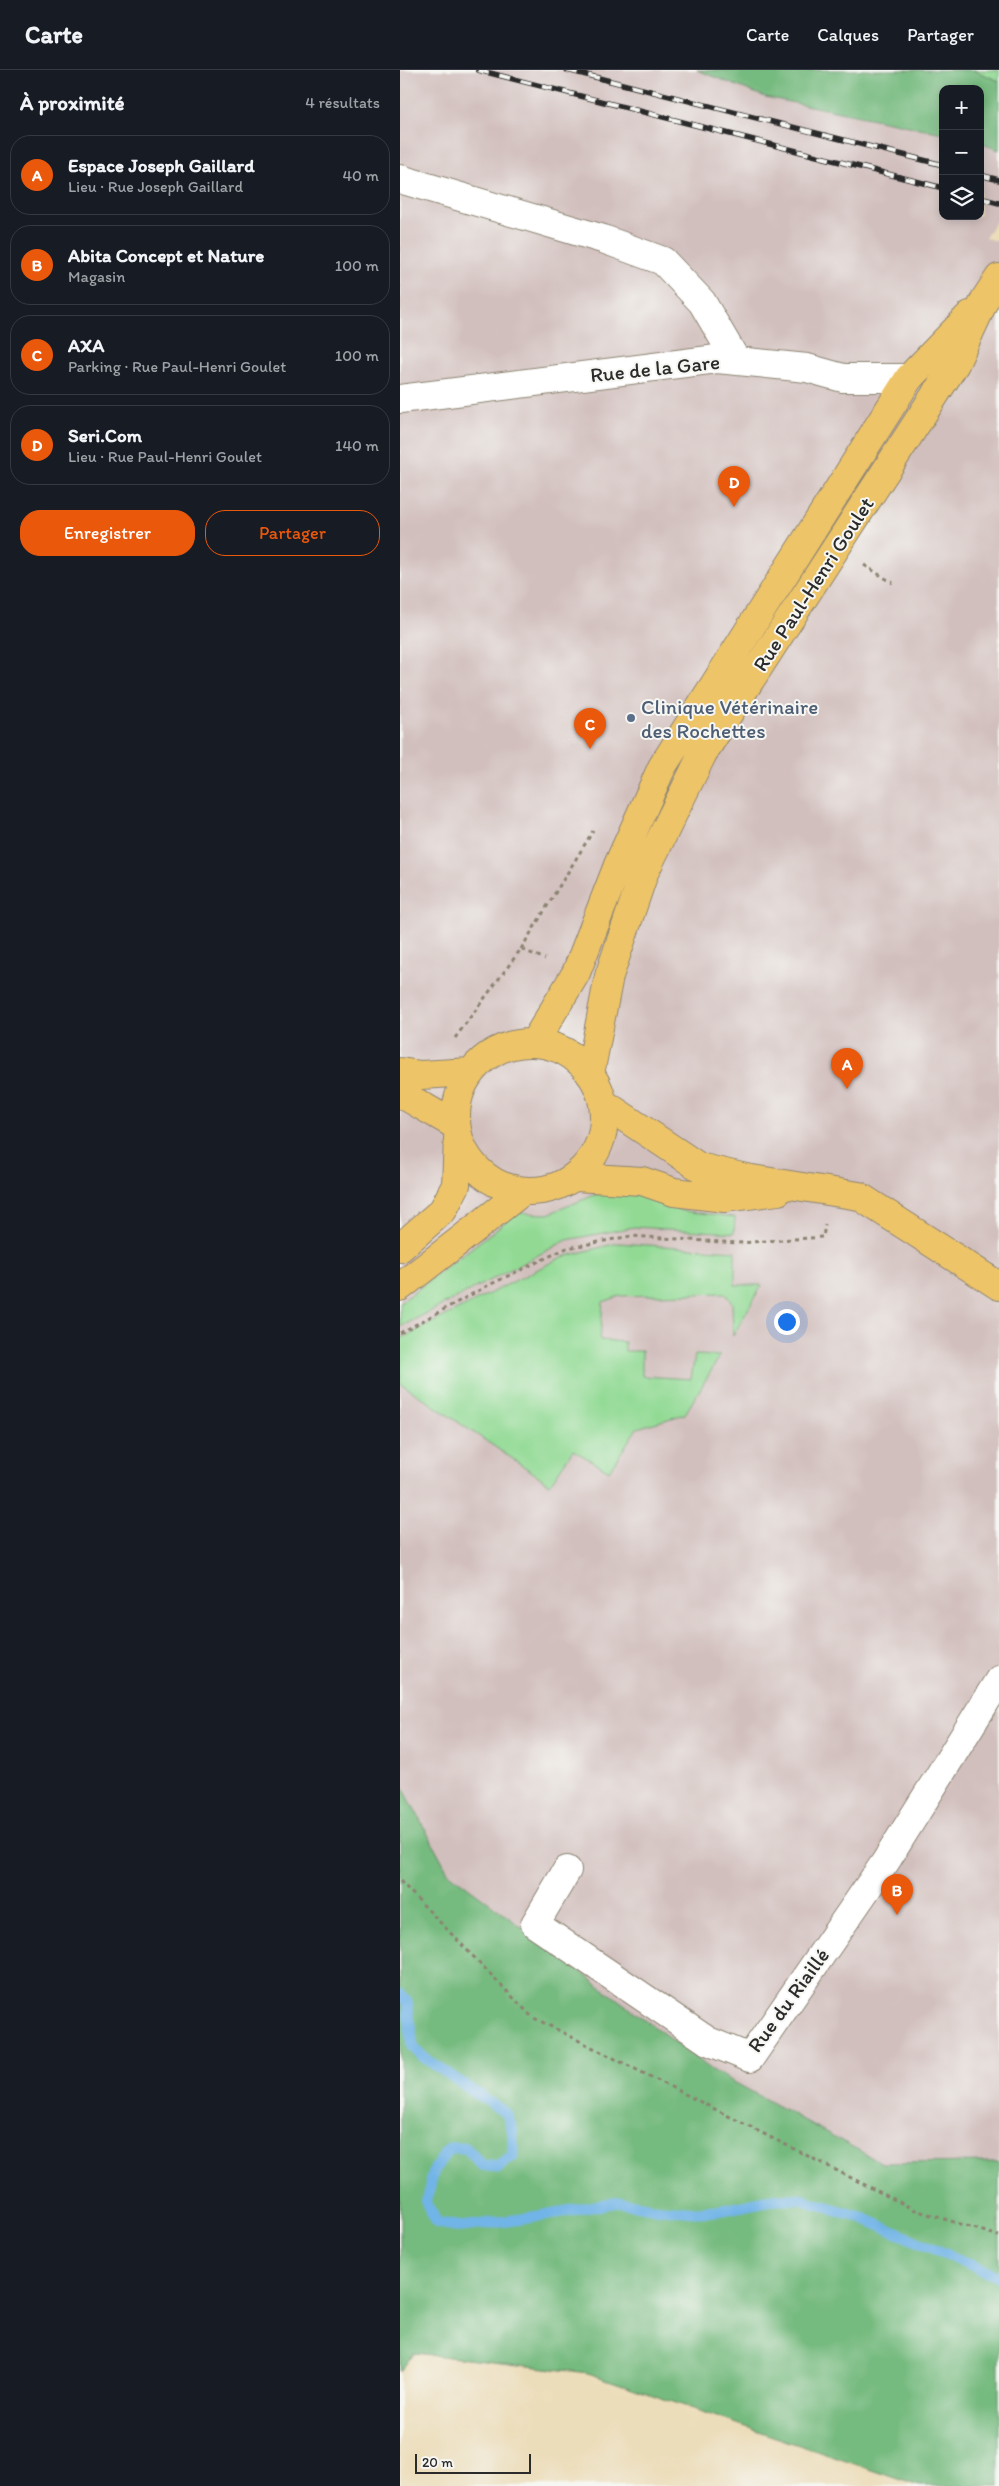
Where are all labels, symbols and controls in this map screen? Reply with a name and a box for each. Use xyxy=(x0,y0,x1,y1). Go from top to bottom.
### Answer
text: Carte xyxy=(25,20,83,49)
text: Carte xyxy=(746,24,789,46)
text: Calques xyxy=(817,24,879,46)
text: Partager xyxy=(907,24,974,46)
map controls xyxy=(939,85,984,220)
button: + xyxy=(939,85,984,130)
text: À proximité xyxy=(20,90,125,115)
text: 4 résultats xyxy=(305,93,380,112)
button: − xyxy=(939,130,984,175)
text: Espace Joseph Gaillard xyxy=(68,154,255,177)
text: A xyxy=(32,166,42,185)
text: 40 m xyxy=(342,166,379,185)
button: layers xyxy=(939,175,984,220)
text: Lieu · Rue Joseph Gaillard xyxy=(68,177,243,196)
text: Abita Concept et Nature xyxy=(68,244,264,267)
text: B xyxy=(32,256,42,275)
text: 100 m xyxy=(335,256,379,275)
text: Magasin xyxy=(68,267,125,286)
text: AXA xyxy=(68,334,104,357)
text: C xyxy=(32,346,42,365)
text: 100 m xyxy=(335,346,379,365)
street label: Rue de la Gare xyxy=(589,349,721,387)
text: Parking · Rue Paul-Henri Goulet xyxy=(68,357,286,376)
text: Seri.Com xyxy=(68,424,142,447)
text: D xyxy=(32,436,42,455)
text: 140 m xyxy=(335,436,379,455)
text: Lieu · Rue Paul-Henri Goulet xyxy=(68,447,262,466)
pin: D xyxy=(718,466,750,507)
street label: Rue Paul-Henri Goulet xyxy=(747,492,879,676)
button: Enregistrer xyxy=(20,510,195,556)
button: Partager xyxy=(205,510,380,556)
place label: Clinique Vétérinaire des Rochettes xyxy=(641,694,818,743)
pin: C xyxy=(574,708,606,749)
marker: Clinique Vétérinaire des Rochettes xyxy=(625,712,637,724)
pin: A xyxy=(831,1048,863,1089)
your location xyxy=(774,1309,800,1335)
pin: B xyxy=(881,1874,913,1915)
street label: Rue du Riaillé xyxy=(742,1943,834,2057)
scale bar xyxy=(415,2451,531,2474)
text: 20 m xyxy=(422,2454,453,2471)

